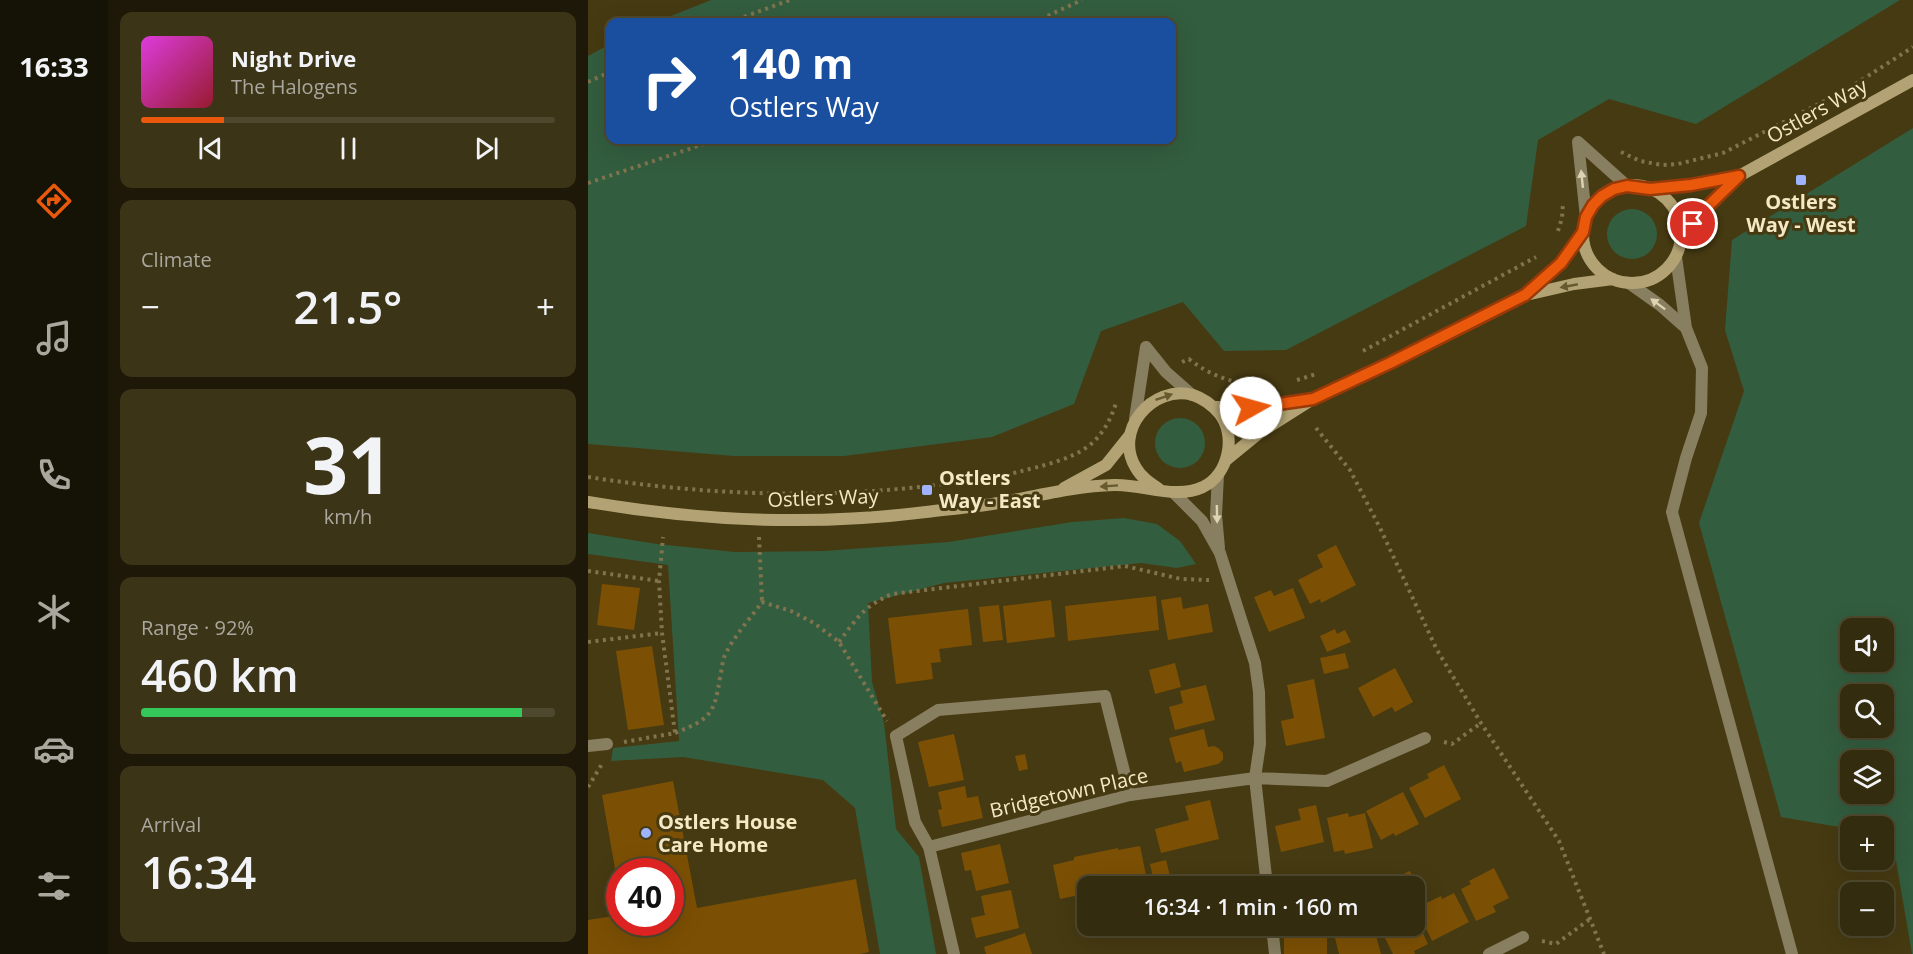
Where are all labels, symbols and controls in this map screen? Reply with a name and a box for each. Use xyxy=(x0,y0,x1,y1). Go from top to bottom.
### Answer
text: 140 m xyxy=(729,34,853,91)
icon: right xyxy=(630,42,708,120)
text: Night Drive xyxy=(231,43,356,73)
text: 16:33 xyxy=(19,48,89,85)
street label: Ostlers Way xyxy=(1762,71,1873,149)
text: The Halogens xyxy=(231,73,358,100)
text: Ostlers Way xyxy=(729,88,879,125)
icon: previous xyxy=(194,132,227,165)
icon: pause xyxy=(332,132,365,165)
icon: next xyxy=(470,132,503,165)
one-way arrow xyxy=(1578,170,1587,189)
marker: Ostlers Way - West xyxy=(1794,173,1808,187)
icon: directions xyxy=(33,180,75,222)
place label: Ostlers Way - West xyxy=(1746,188,1856,238)
pin xyxy=(1667,198,1718,249)
icon: arrive xyxy=(1676,207,1709,240)
text: Climate xyxy=(141,246,212,273)
text: 21.5° xyxy=(294,276,402,337)
one-way arrow xyxy=(1559,282,1578,291)
text: − xyxy=(141,284,160,329)
text: + xyxy=(536,284,555,329)
one-way arrow xyxy=(1651,299,1666,311)
icon: music xyxy=(33,317,75,359)
position arrow xyxy=(1219,376,1283,440)
one-way arrow xyxy=(1155,392,1173,402)
text: 31 xyxy=(303,411,393,517)
icon: phone xyxy=(33,454,75,496)
place label: Ostlers Way - East xyxy=(939,464,1041,514)
one-way arrow xyxy=(1099,481,1118,490)
street label: Ostlers Way xyxy=(767,482,880,513)
marker: Ostlers Way - East xyxy=(920,483,934,497)
text: km/h xyxy=(324,503,372,530)
one-way arrow xyxy=(1212,504,1222,523)
icon: climate xyxy=(33,591,75,633)
text: Range · 92% xyxy=(141,614,254,641)
map controls xyxy=(1840,618,1894,936)
button: sound xyxy=(1840,618,1894,672)
text: 460 km xyxy=(141,644,299,705)
button: search xyxy=(1840,684,1894,738)
icon: car xyxy=(33,728,75,770)
button: layers xyxy=(1840,750,1894,804)
street label: Bridgetown Place xyxy=(987,761,1151,824)
place label: Ostlers House Care Home xyxy=(658,808,797,858)
text: Arrival xyxy=(141,811,201,838)
button: + xyxy=(1840,816,1894,870)
marker: Ostlers House Care Home xyxy=(639,826,653,840)
text: 16:34 xyxy=(141,841,256,902)
speed limit sign: 40 xyxy=(606,858,684,936)
icon: filters xyxy=(33,865,75,907)
button: − xyxy=(1840,882,1894,936)
text: 16:34 · 1 min · 160 m xyxy=(1143,891,1359,921)

